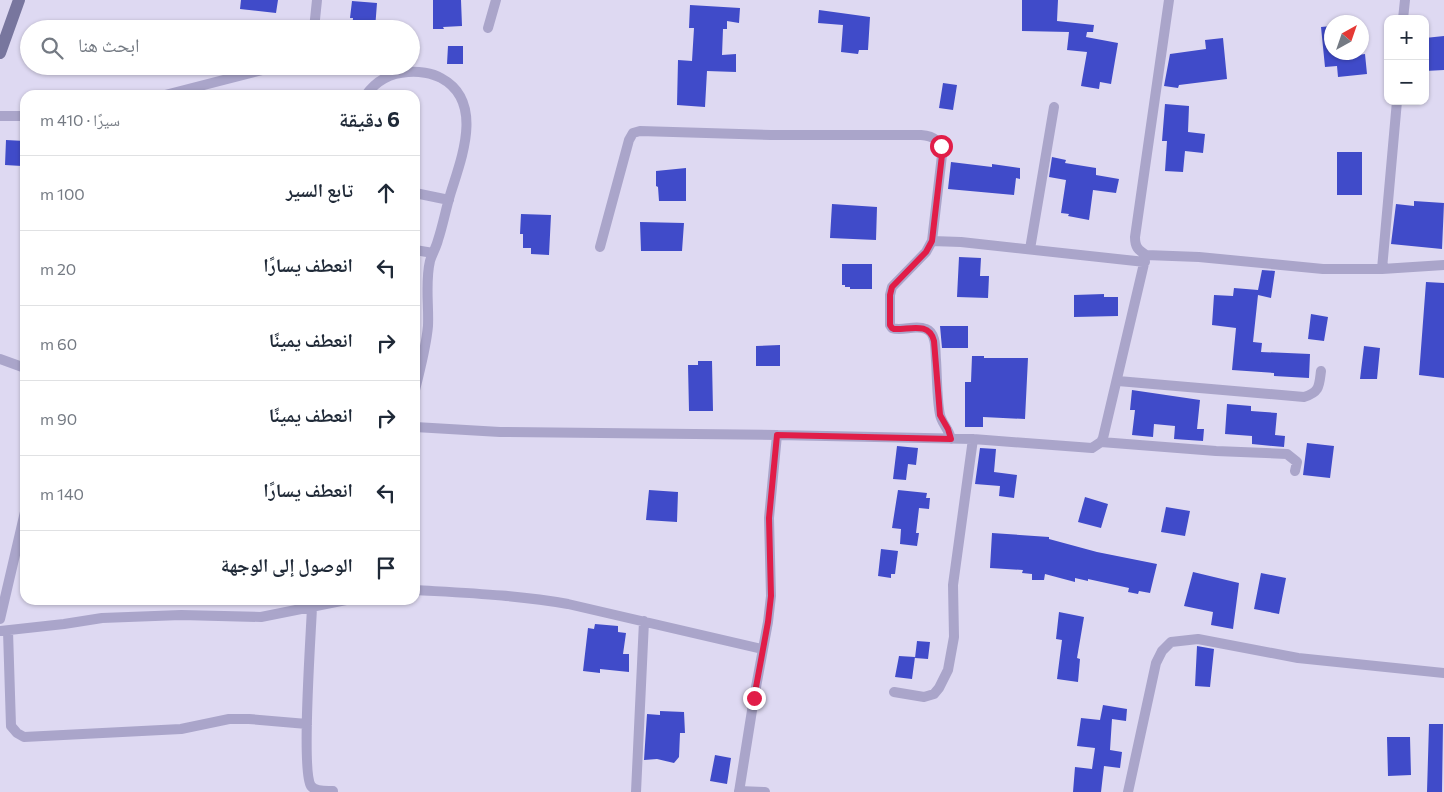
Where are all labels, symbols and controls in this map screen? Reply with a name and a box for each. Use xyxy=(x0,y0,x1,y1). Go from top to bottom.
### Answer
north arrow xyxy=(1324,15,1369,60)
map controls xyxy=(1384,15,1429,105)
button: + xyxy=(1384,15,1429,60)
search box xyxy=(20,20,420,75)
text: ابحث هنا xyxy=(78,33,140,56)
icon: search xyxy=(38,34,66,62)
button: − xyxy=(1384,60,1429,105)
text: 6 دقيقة xyxy=(339,106,400,131)
text: سيرًا · 410 m xyxy=(40,110,120,129)
route start xyxy=(930,135,953,158)
text: تابع السير xyxy=(286,178,353,201)
icon: ahead xyxy=(372,179,400,207)
text: 100 m xyxy=(40,184,85,203)
text: انعطف يسارًا xyxy=(263,253,353,276)
icon: left xyxy=(372,254,400,282)
text: 20 m xyxy=(40,259,76,278)
text: انعطف يمينًا xyxy=(269,328,353,351)
icon: right xyxy=(372,329,400,357)
text: 60 m xyxy=(40,334,77,353)
text: انعطف يمينًا xyxy=(269,403,353,426)
icon: right xyxy=(372,404,400,432)
text: 90 m xyxy=(40,409,77,428)
text: انعطف يسارًا xyxy=(263,478,353,501)
icon: left xyxy=(372,479,400,507)
text: 140 m xyxy=(40,484,84,503)
text: الوصول إلى الوجهة xyxy=(221,553,353,576)
icon: arrive xyxy=(372,554,400,582)
route end xyxy=(743,687,766,710)

